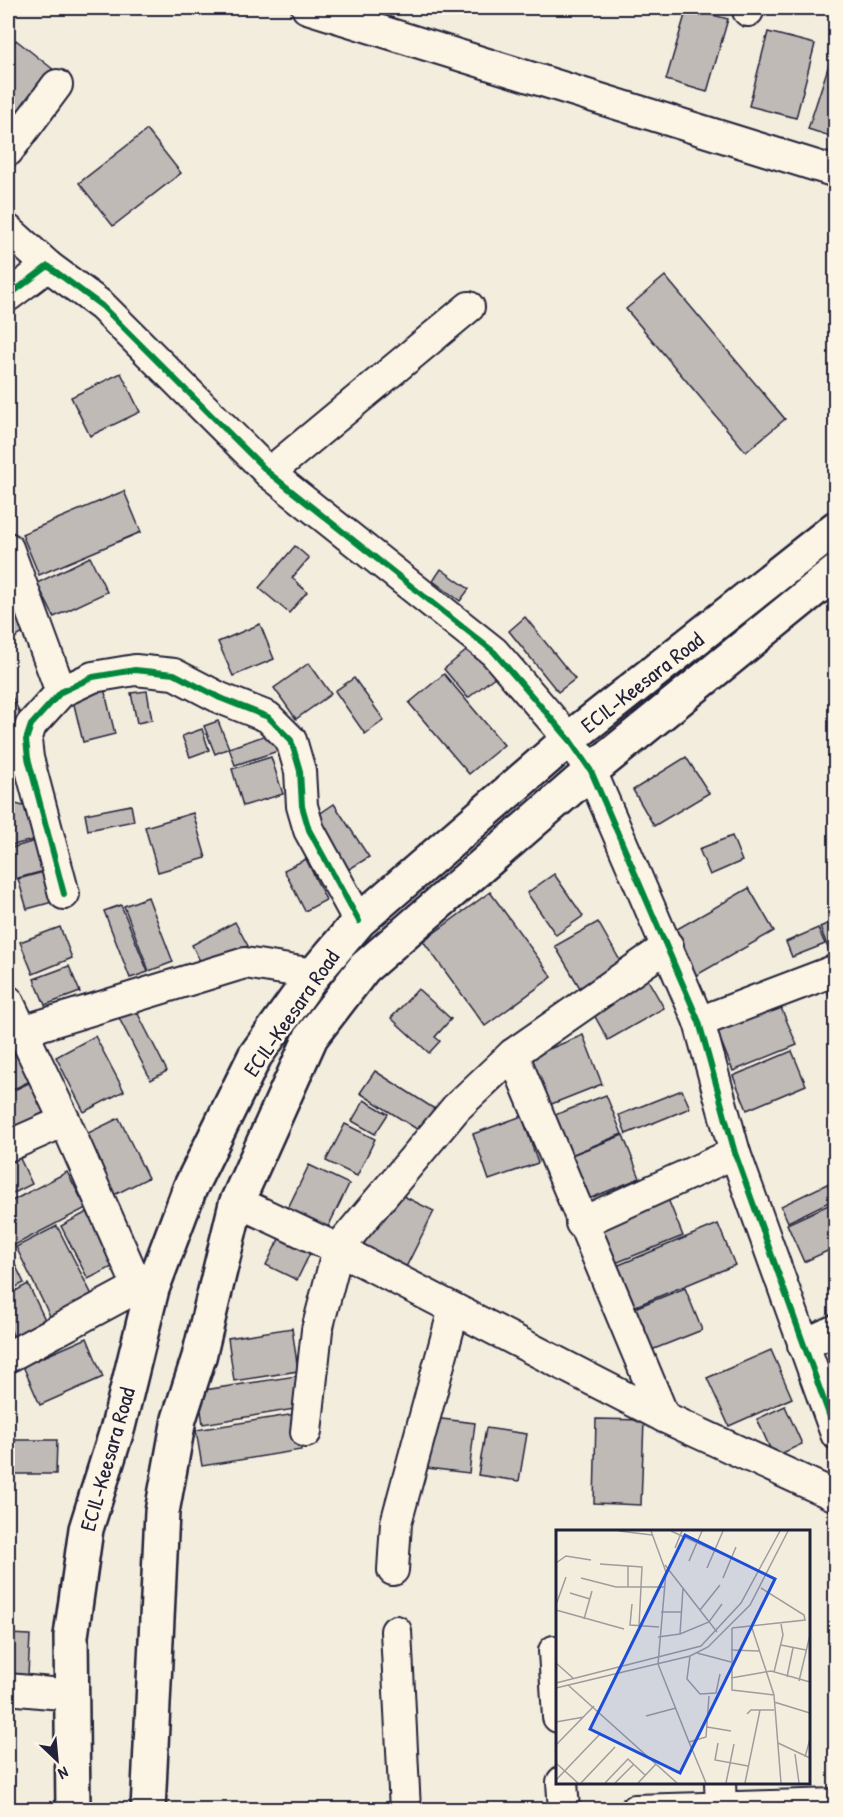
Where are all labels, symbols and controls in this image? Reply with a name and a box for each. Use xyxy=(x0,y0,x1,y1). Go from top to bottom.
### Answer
street label: ECIL-Keesara Road xyxy=(574,624,710,739)
street label: ECIL-Keesara Road xyxy=(236,943,346,1082)
street label: ECIL-Keesara Road xyxy=(72,1383,142,1534)
inset map xyxy=(556,1530,810,1784)
north arrow xyxy=(27,1730,87,1790)
text: N xyxy=(54,1762,72,1785)

